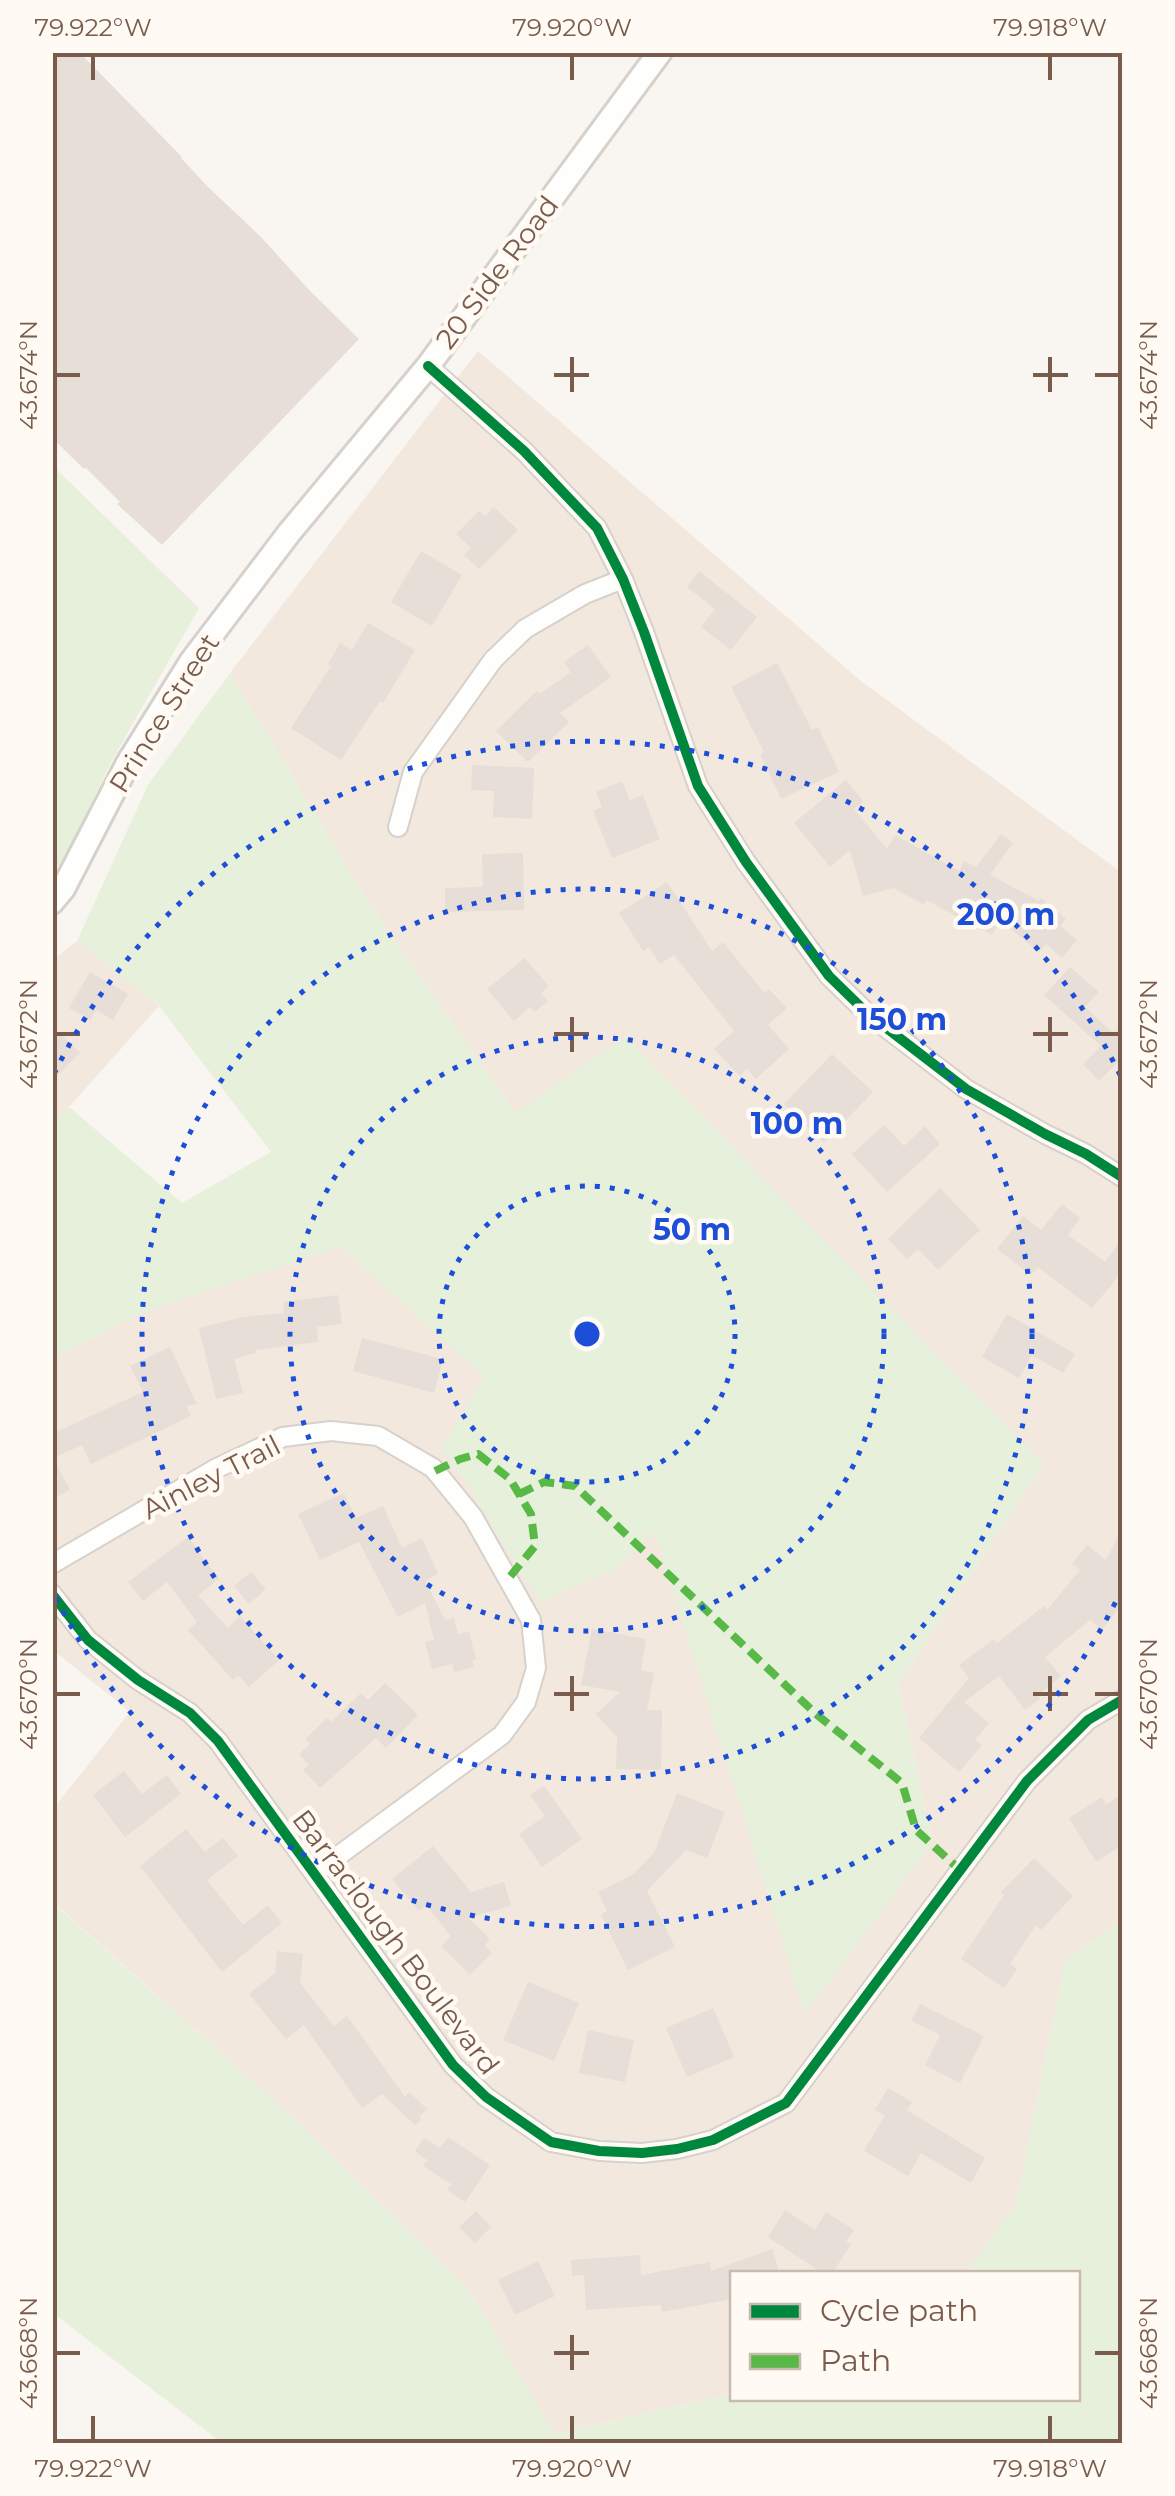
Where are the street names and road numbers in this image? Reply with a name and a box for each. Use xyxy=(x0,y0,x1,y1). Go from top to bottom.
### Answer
street label: 20 Side Road xyxy=(428,189,566,355)
street label: Prince Street xyxy=(102,627,226,799)
street label: Ainley Trail xyxy=(136,1428,286,1526)
street label: Barraclough Boulevard xyxy=(285,1803,507,2081)

